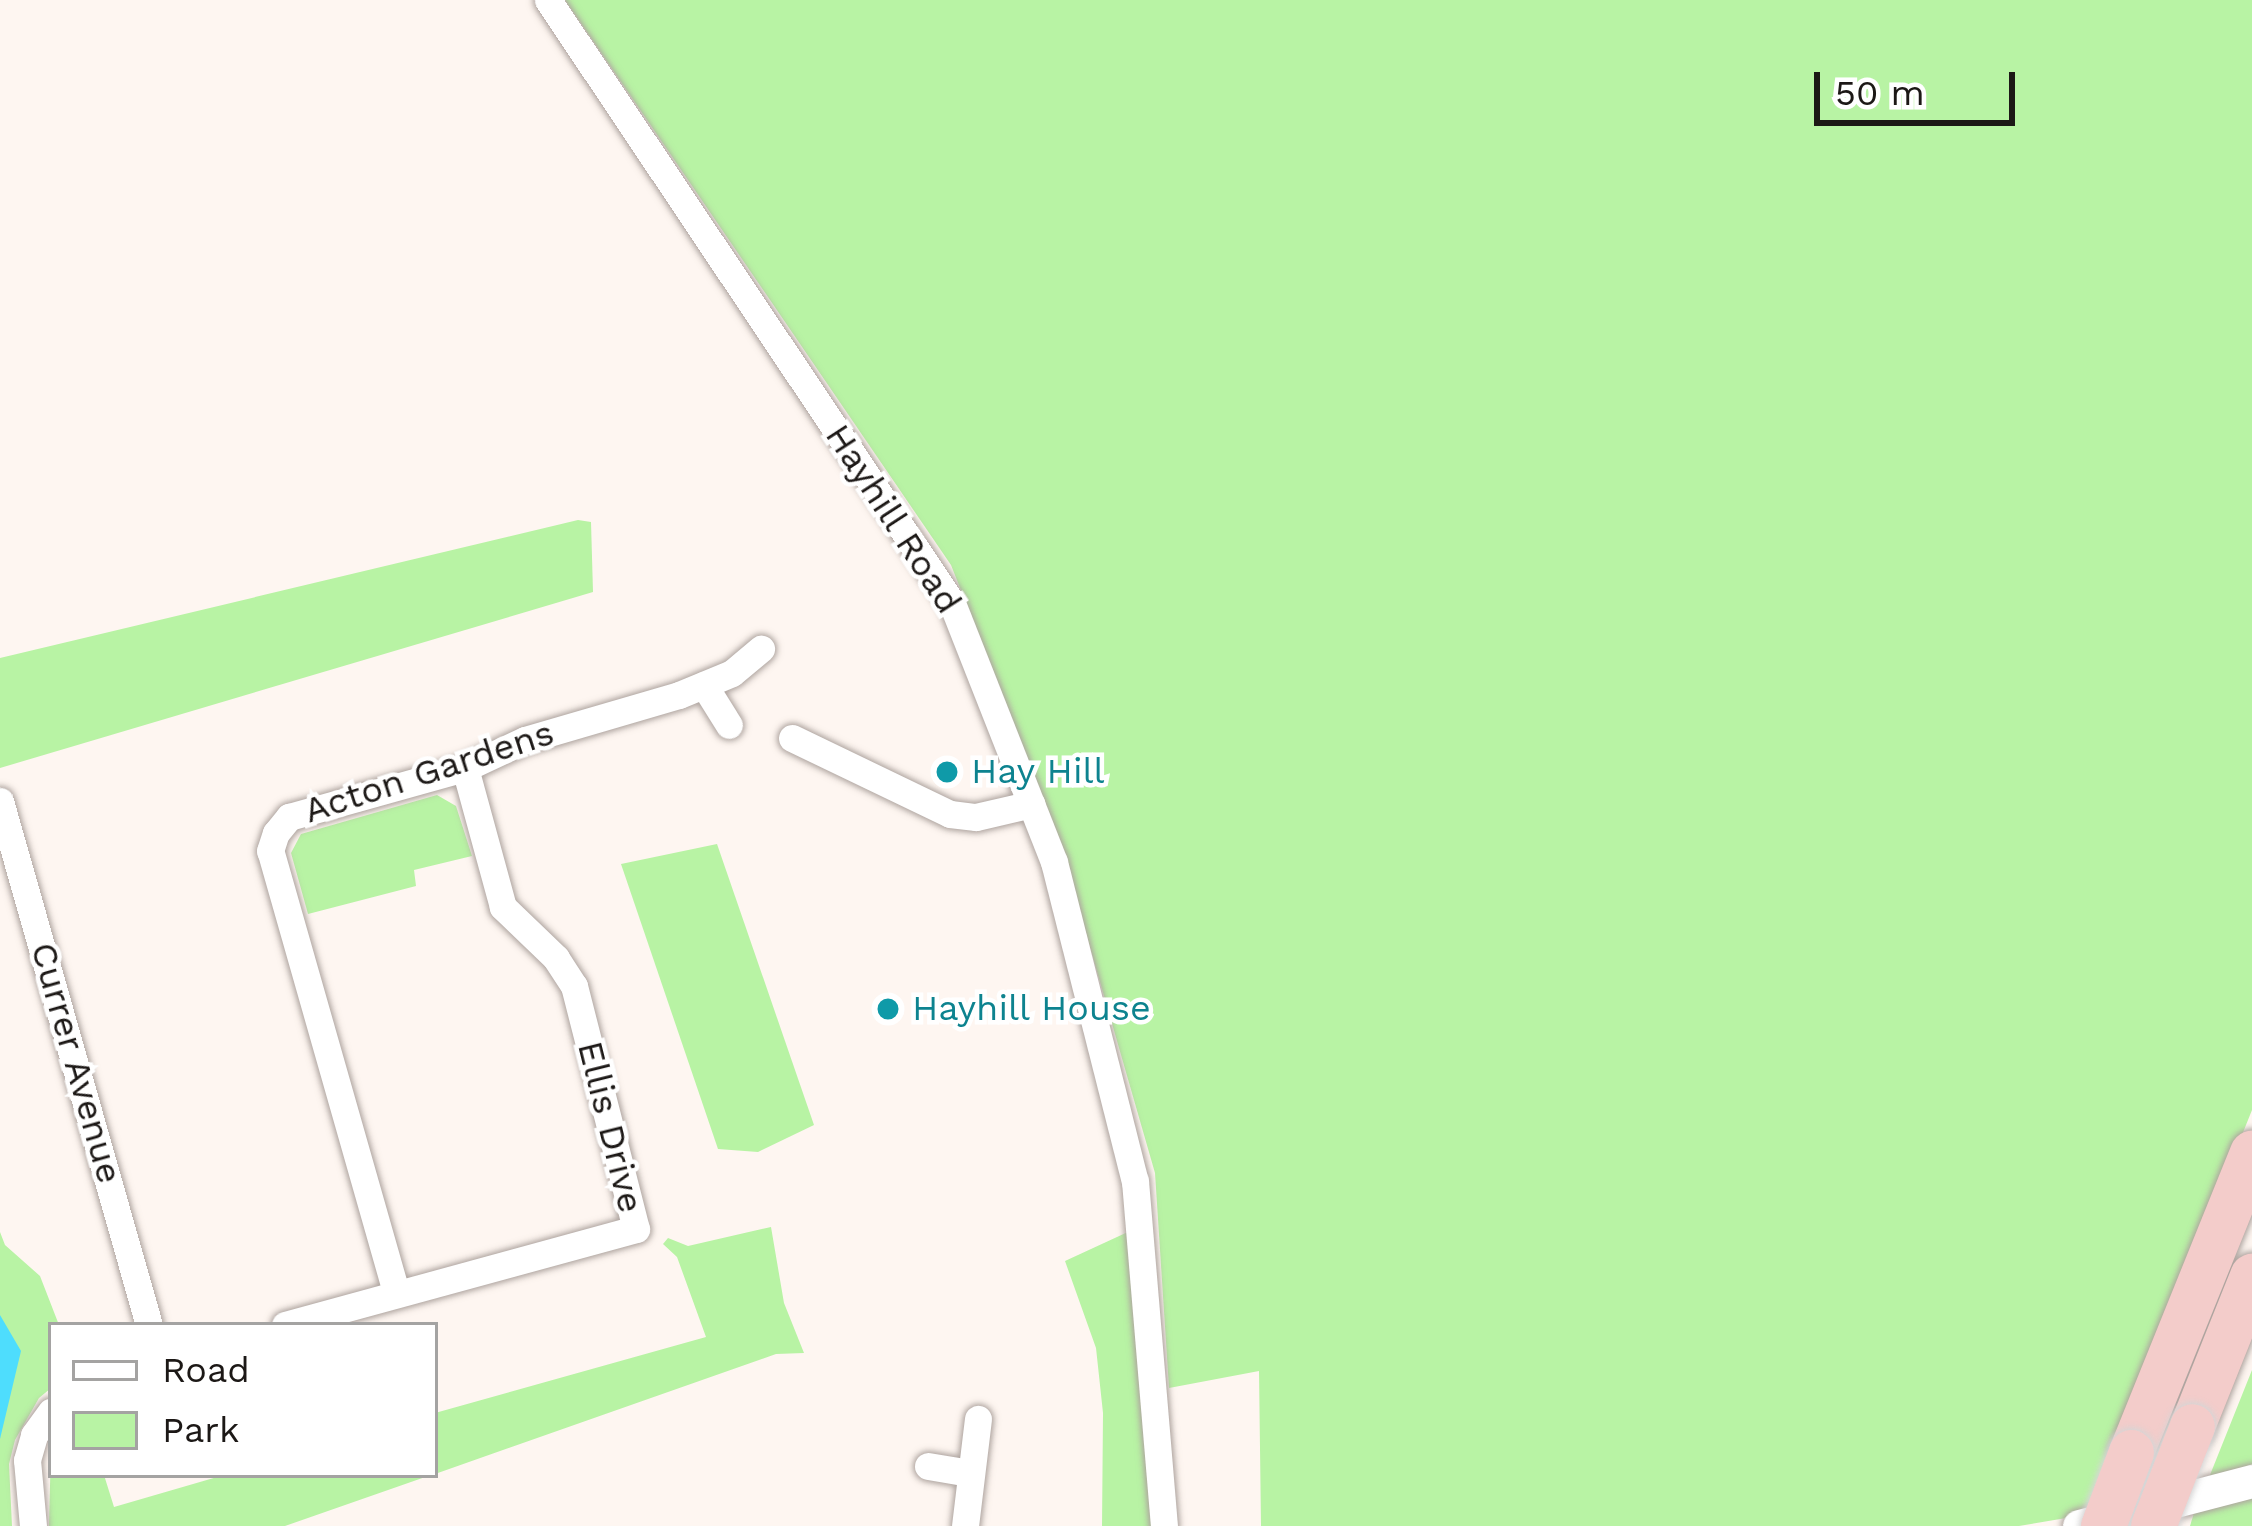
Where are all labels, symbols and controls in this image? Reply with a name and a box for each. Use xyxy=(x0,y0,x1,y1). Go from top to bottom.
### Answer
scale bar xyxy=(1820,48,2021,122)
text: 50 m xyxy=(1835,72,1925,114)
street label: Hayhill Road xyxy=(815,416,971,622)
street label: Acton Gardens xyxy=(299,711,559,833)
place label: Hay Hill xyxy=(971,750,1105,794)
marker: Hay Hill xyxy=(934,759,960,785)
street label: Currer Avenue xyxy=(21,937,131,1189)
place label: Hayhill House xyxy=(912,987,1152,1031)
marker: Hayhill House xyxy=(875,996,901,1022)
street label: Ellis Drive xyxy=(568,1037,652,1217)
legend xyxy=(48,1322,438,1478)
text: Road xyxy=(162,1349,250,1391)
text: Park xyxy=(162,1409,239,1451)

